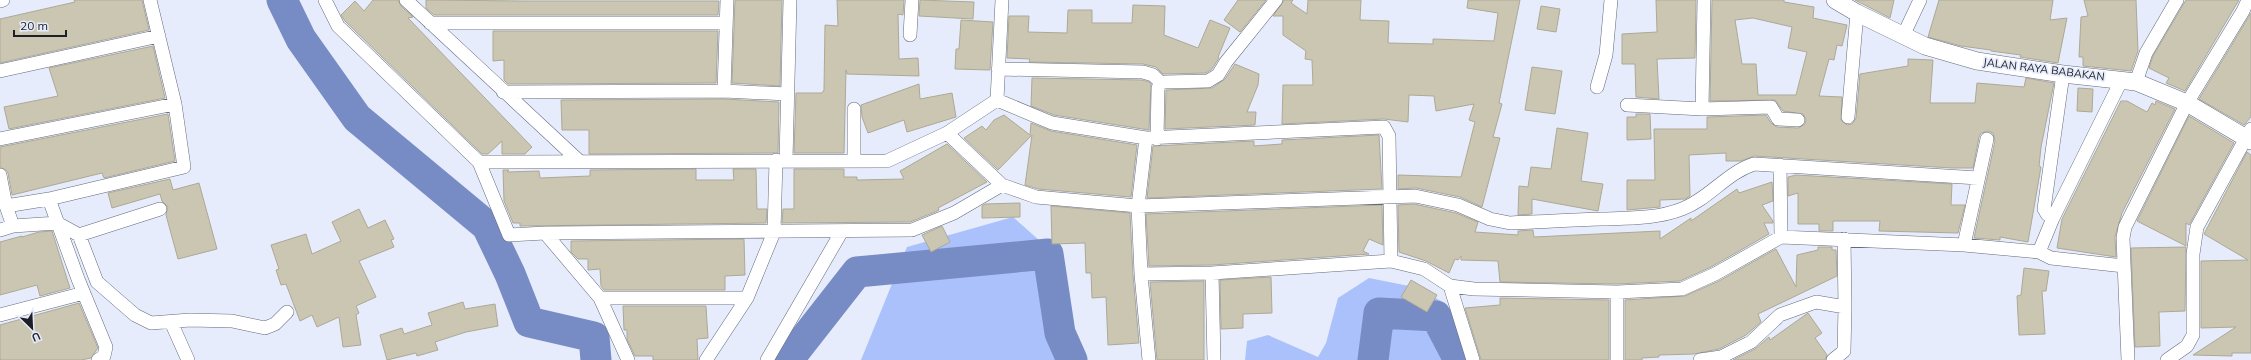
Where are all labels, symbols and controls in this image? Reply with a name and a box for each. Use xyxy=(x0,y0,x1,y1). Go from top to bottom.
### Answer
scale bar xyxy=(14,12,66,38)
text: 20 m xyxy=(20,18,48,33)
street label: JALAN RAYA BABAKAN xyxy=(1982,55,2106,83)
north arrow xyxy=(12,308,52,348)
text: U xyxy=(30,329,43,345)

